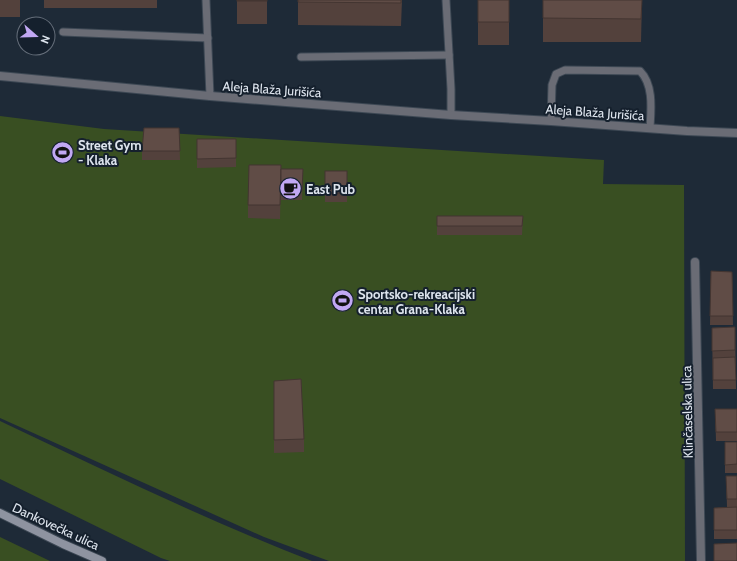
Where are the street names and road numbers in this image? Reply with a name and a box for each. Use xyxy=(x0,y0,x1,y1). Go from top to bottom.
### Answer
street label: Aleja Blaža Jurišića xyxy=(222,78,323,101)
street label: Aleja Blaža Jurišića xyxy=(545,101,646,124)
street label: Klinčaselska ulica xyxy=(678,365,696,459)
street label: Dankovečka ulica xyxy=(10,499,103,553)

